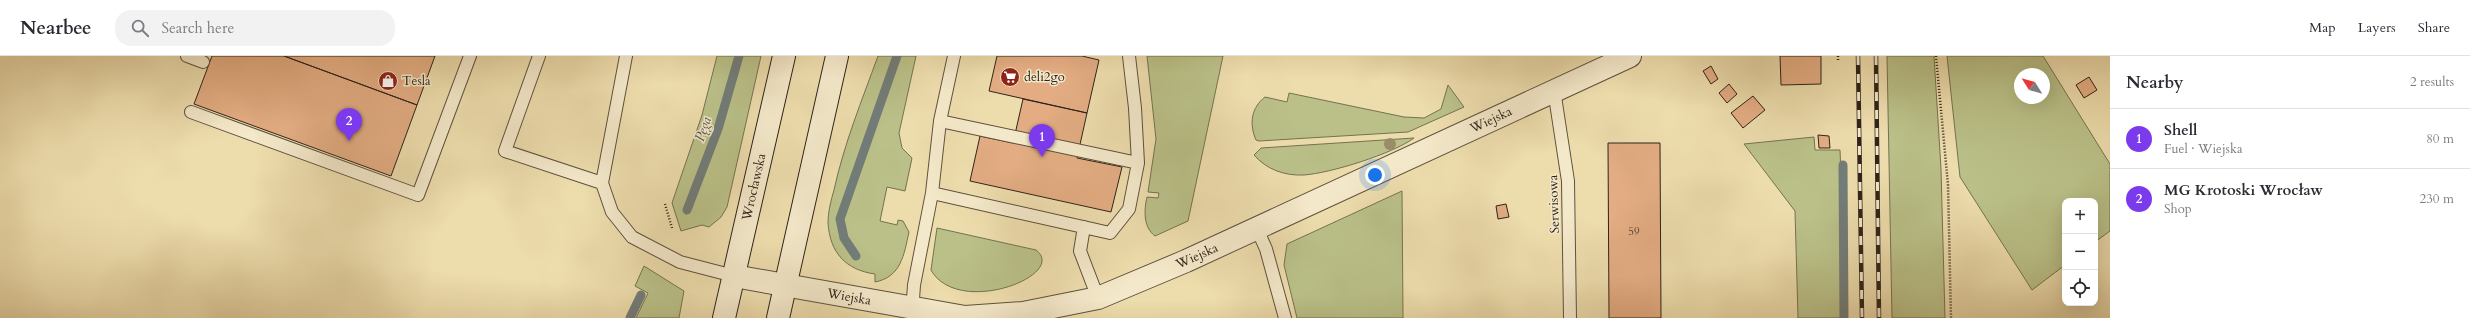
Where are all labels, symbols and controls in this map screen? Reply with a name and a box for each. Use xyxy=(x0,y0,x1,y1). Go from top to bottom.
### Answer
search box xyxy=(115,10,395,46)
text: Nearbee xyxy=(20,15,91,41)
icon: search xyxy=(129,17,151,39)
text: Search here xyxy=(161,18,234,38)
text: Map xyxy=(2309,18,2336,37)
text: Layers xyxy=(2358,18,2396,37)
text: Share xyxy=(2418,18,2450,37)
supermarket icon: deli2go xyxy=(999,66,1021,88)
place label: deli2go xyxy=(1024,68,1065,86)
north arrow xyxy=(2014,68,2050,104)
shop icon: Tesla xyxy=(377,70,399,92)
text: Nearby xyxy=(2126,71,2183,94)
place label: Tesla xyxy=(402,72,431,90)
text: 2 results xyxy=(2410,73,2454,91)
street label: Wiejska xyxy=(1466,102,1515,138)
pin: 2 xyxy=(336,108,362,141)
water label: Pęga xyxy=(690,114,716,144)
text: Shell xyxy=(2164,120,2197,140)
pin: 1 xyxy=(1029,124,1055,157)
text: 1 xyxy=(2136,130,2142,148)
text: 80 m xyxy=(2426,130,2454,148)
text: Fuel · Wiejska xyxy=(2164,140,2243,158)
street label: Wrocławska xyxy=(737,151,771,223)
your location xyxy=(1365,165,1385,185)
street label: Serwisowa xyxy=(1544,174,1564,234)
text: MG Krotoski Wrocław xyxy=(2164,180,2323,200)
text: 2 xyxy=(2136,190,2142,208)
text: 230 m xyxy=(2420,190,2454,208)
map controls xyxy=(2062,198,2098,306)
button: + xyxy=(2062,198,2098,234)
text: Shop xyxy=(2164,200,2192,218)
house number: 59 xyxy=(1628,224,1640,239)
button: − xyxy=(2062,234,2098,270)
street label: Wiejska xyxy=(1172,239,1221,274)
button: locate xyxy=(2062,270,2098,306)
street label: Wiejska xyxy=(825,284,873,310)

